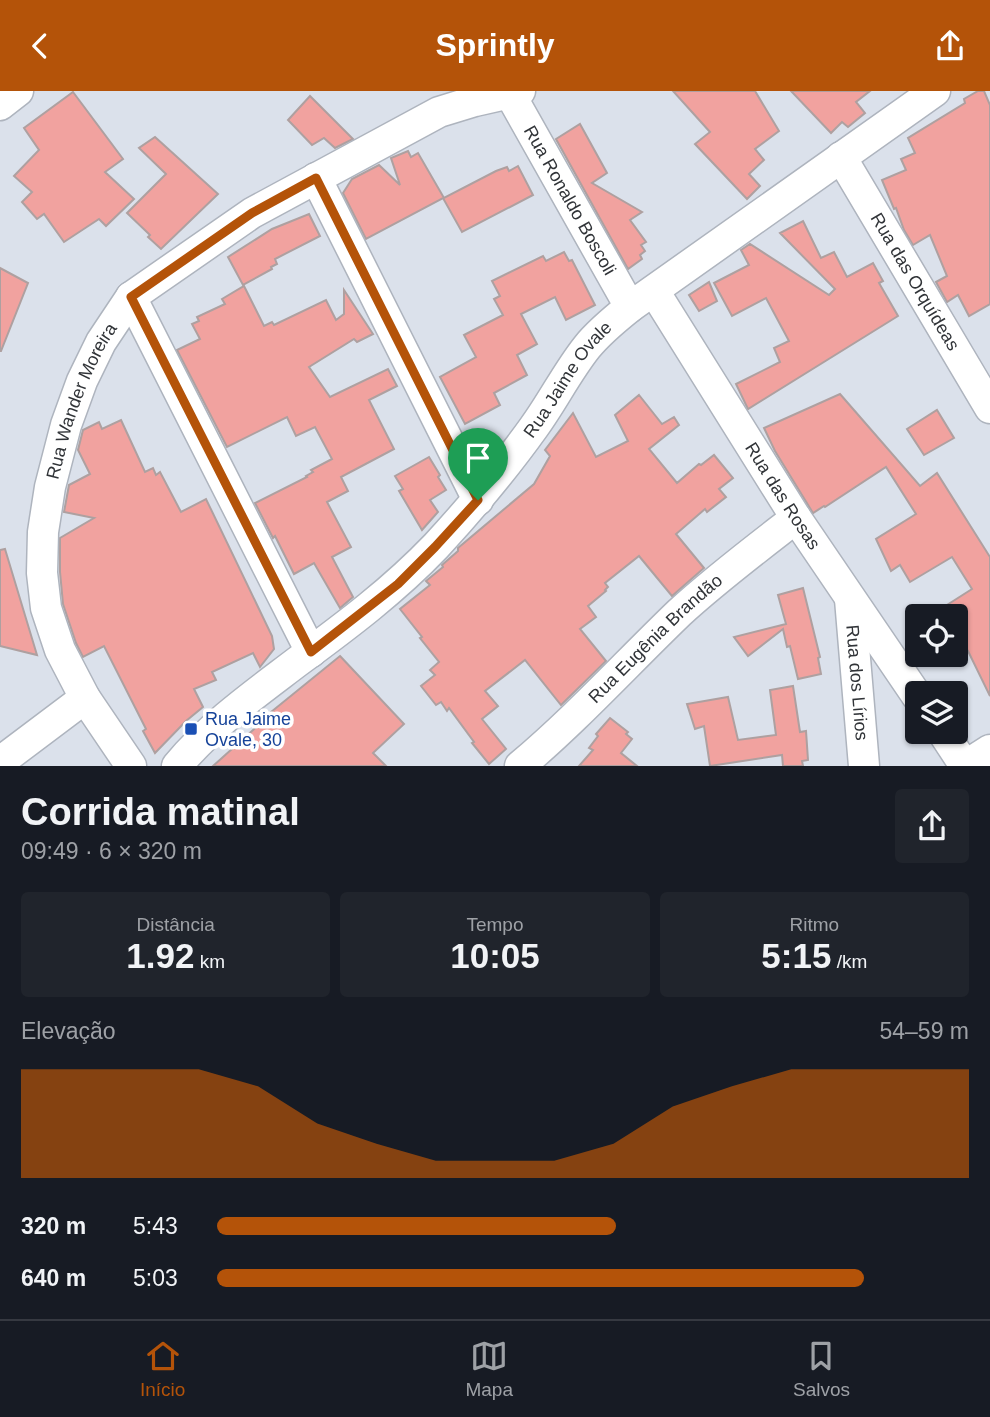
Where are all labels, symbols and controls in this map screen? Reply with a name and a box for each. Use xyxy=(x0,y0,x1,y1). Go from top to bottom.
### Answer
icon: back xyxy=(21,27,59,65)
text: Sprintly xyxy=(435,27,555,63)
icon: share xyxy=(931,27,969,65)
street label: Rua Ronaldo Boscoli xyxy=(520,122,620,278)
street label: Rua das Orquídeas xyxy=(867,209,963,354)
street label: Rua Jaime Ovale xyxy=(520,317,616,442)
street label: Rua Wander Moreira xyxy=(42,318,121,481)
pin xyxy=(448,428,508,500)
icon: arrive xyxy=(459,439,497,477)
street label: Rua das Rosas xyxy=(741,439,824,553)
street label: Rua Eugênia Brandão xyxy=(585,570,726,707)
map controls xyxy=(905,604,968,744)
button: locate xyxy=(905,604,968,667)
street label: Rua dos Lírios xyxy=(842,624,872,741)
button: layers xyxy=(905,681,968,744)
place label: Rua Jaime Ovale, 30 xyxy=(205,709,291,750)
marker: Rua Jaime Ovale, 30 xyxy=(183,721,199,737)
button: share xyxy=(895,789,969,863)
text: Corrida matinal xyxy=(21,791,300,833)
text: 09:49 · 6 × 320 m xyxy=(21,838,202,864)
text: Distância xyxy=(137,914,215,935)
text: Tempo xyxy=(466,914,524,935)
text: Ritmo xyxy=(790,914,839,935)
text: 1.92 xyxy=(126,936,194,975)
text: 10:05 xyxy=(450,936,540,975)
text: 5:15 xyxy=(761,936,831,975)
text: km xyxy=(194,951,225,972)
text: /km xyxy=(831,951,867,972)
text: Elevação xyxy=(21,1018,116,1044)
text: 54–59 m xyxy=(879,1018,969,1044)
text: 320 m xyxy=(21,1213,86,1239)
text: 5:43 xyxy=(133,1213,178,1239)
text: 640 m xyxy=(21,1265,86,1291)
text: 5:03 xyxy=(133,1265,178,1291)
tab: Início xyxy=(140,1337,185,1401)
tab: Mapa xyxy=(465,1337,513,1401)
tab: Salvos xyxy=(793,1337,850,1401)

